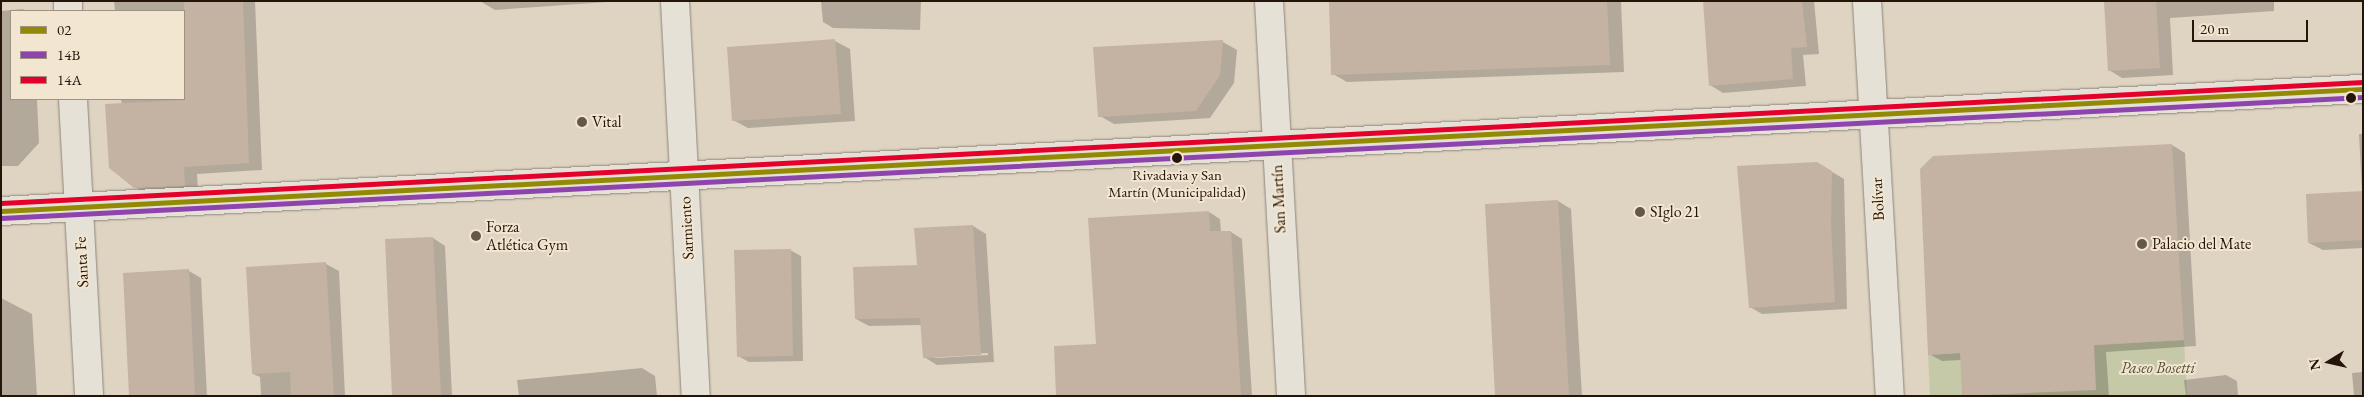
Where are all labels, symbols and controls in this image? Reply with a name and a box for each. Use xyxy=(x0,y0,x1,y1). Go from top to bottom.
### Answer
legend xyxy=(10,10,185,100)
scale bar xyxy=(2194,10,2310,42)
text: 20 m xyxy=(2200,19,2229,38)
text: 02 xyxy=(57,20,71,39)
text: 14B xyxy=(57,45,80,64)
text: 14A xyxy=(57,70,82,89)
unlabelled marker xyxy=(2346,93,2356,103)
place label: Vital xyxy=(592,112,622,132)
marker: Vital xyxy=(576,116,588,128)
marker: Rivadavia y San Martín (Municipalidad) xyxy=(1172,153,1182,163)
street label: San Martín xyxy=(1268,164,1290,234)
place label: Rivadavia y San Martín (Municipalidad) xyxy=(1108,165,1246,200)
street label: Bolívar xyxy=(1867,177,1889,221)
street label: Sarmiento xyxy=(676,196,698,260)
place label: SIglo 21 xyxy=(1650,202,1700,222)
marker: SIglo 21 xyxy=(1634,206,1646,218)
place label: Forza Atlética Gym xyxy=(486,217,568,255)
marker: Forza Atlética Gym xyxy=(470,230,482,242)
place label: Palacio del Mate xyxy=(2152,234,2251,254)
street label: Santa Fe xyxy=(71,236,93,288)
marker: Palacio del Mate xyxy=(2136,238,2148,250)
north arrow xyxy=(2304,337,2354,387)
text: N xyxy=(2304,357,2324,372)
park label: Paseo Bosetti xyxy=(2121,358,2195,378)

